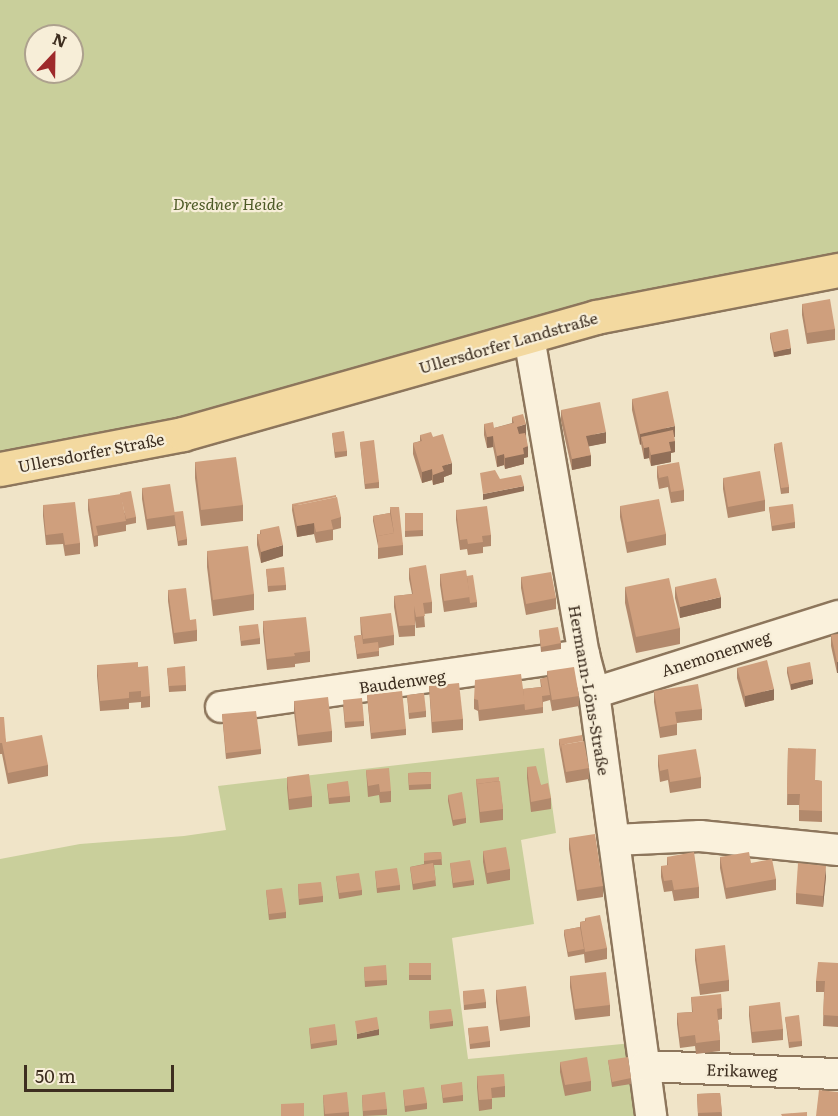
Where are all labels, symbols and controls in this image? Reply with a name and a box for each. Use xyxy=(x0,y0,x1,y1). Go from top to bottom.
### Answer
north arrow xyxy=(24,24,84,84)
text: N xyxy=(49,26,71,53)
park label: Dresdner Heide xyxy=(173,193,283,213)
street label: Ullersdorfer Landstraße xyxy=(416,307,600,377)
street label: Ullersdorfer Straße xyxy=(16,428,166,476)
street label: Hermann-Löns-Straße xyxy=(566,603,614,777)
street label: Anemonenweg xyxy=(659,626,773,680)
street label: Baudenweg xyxy=(357,665,447,697)
scale bar xyxy=(27,1053,177,1091)
street label: Erikaweg xyxy=(706,1059,778,1081)
text: 50 m xyxy=(35,1062,76,1089)

